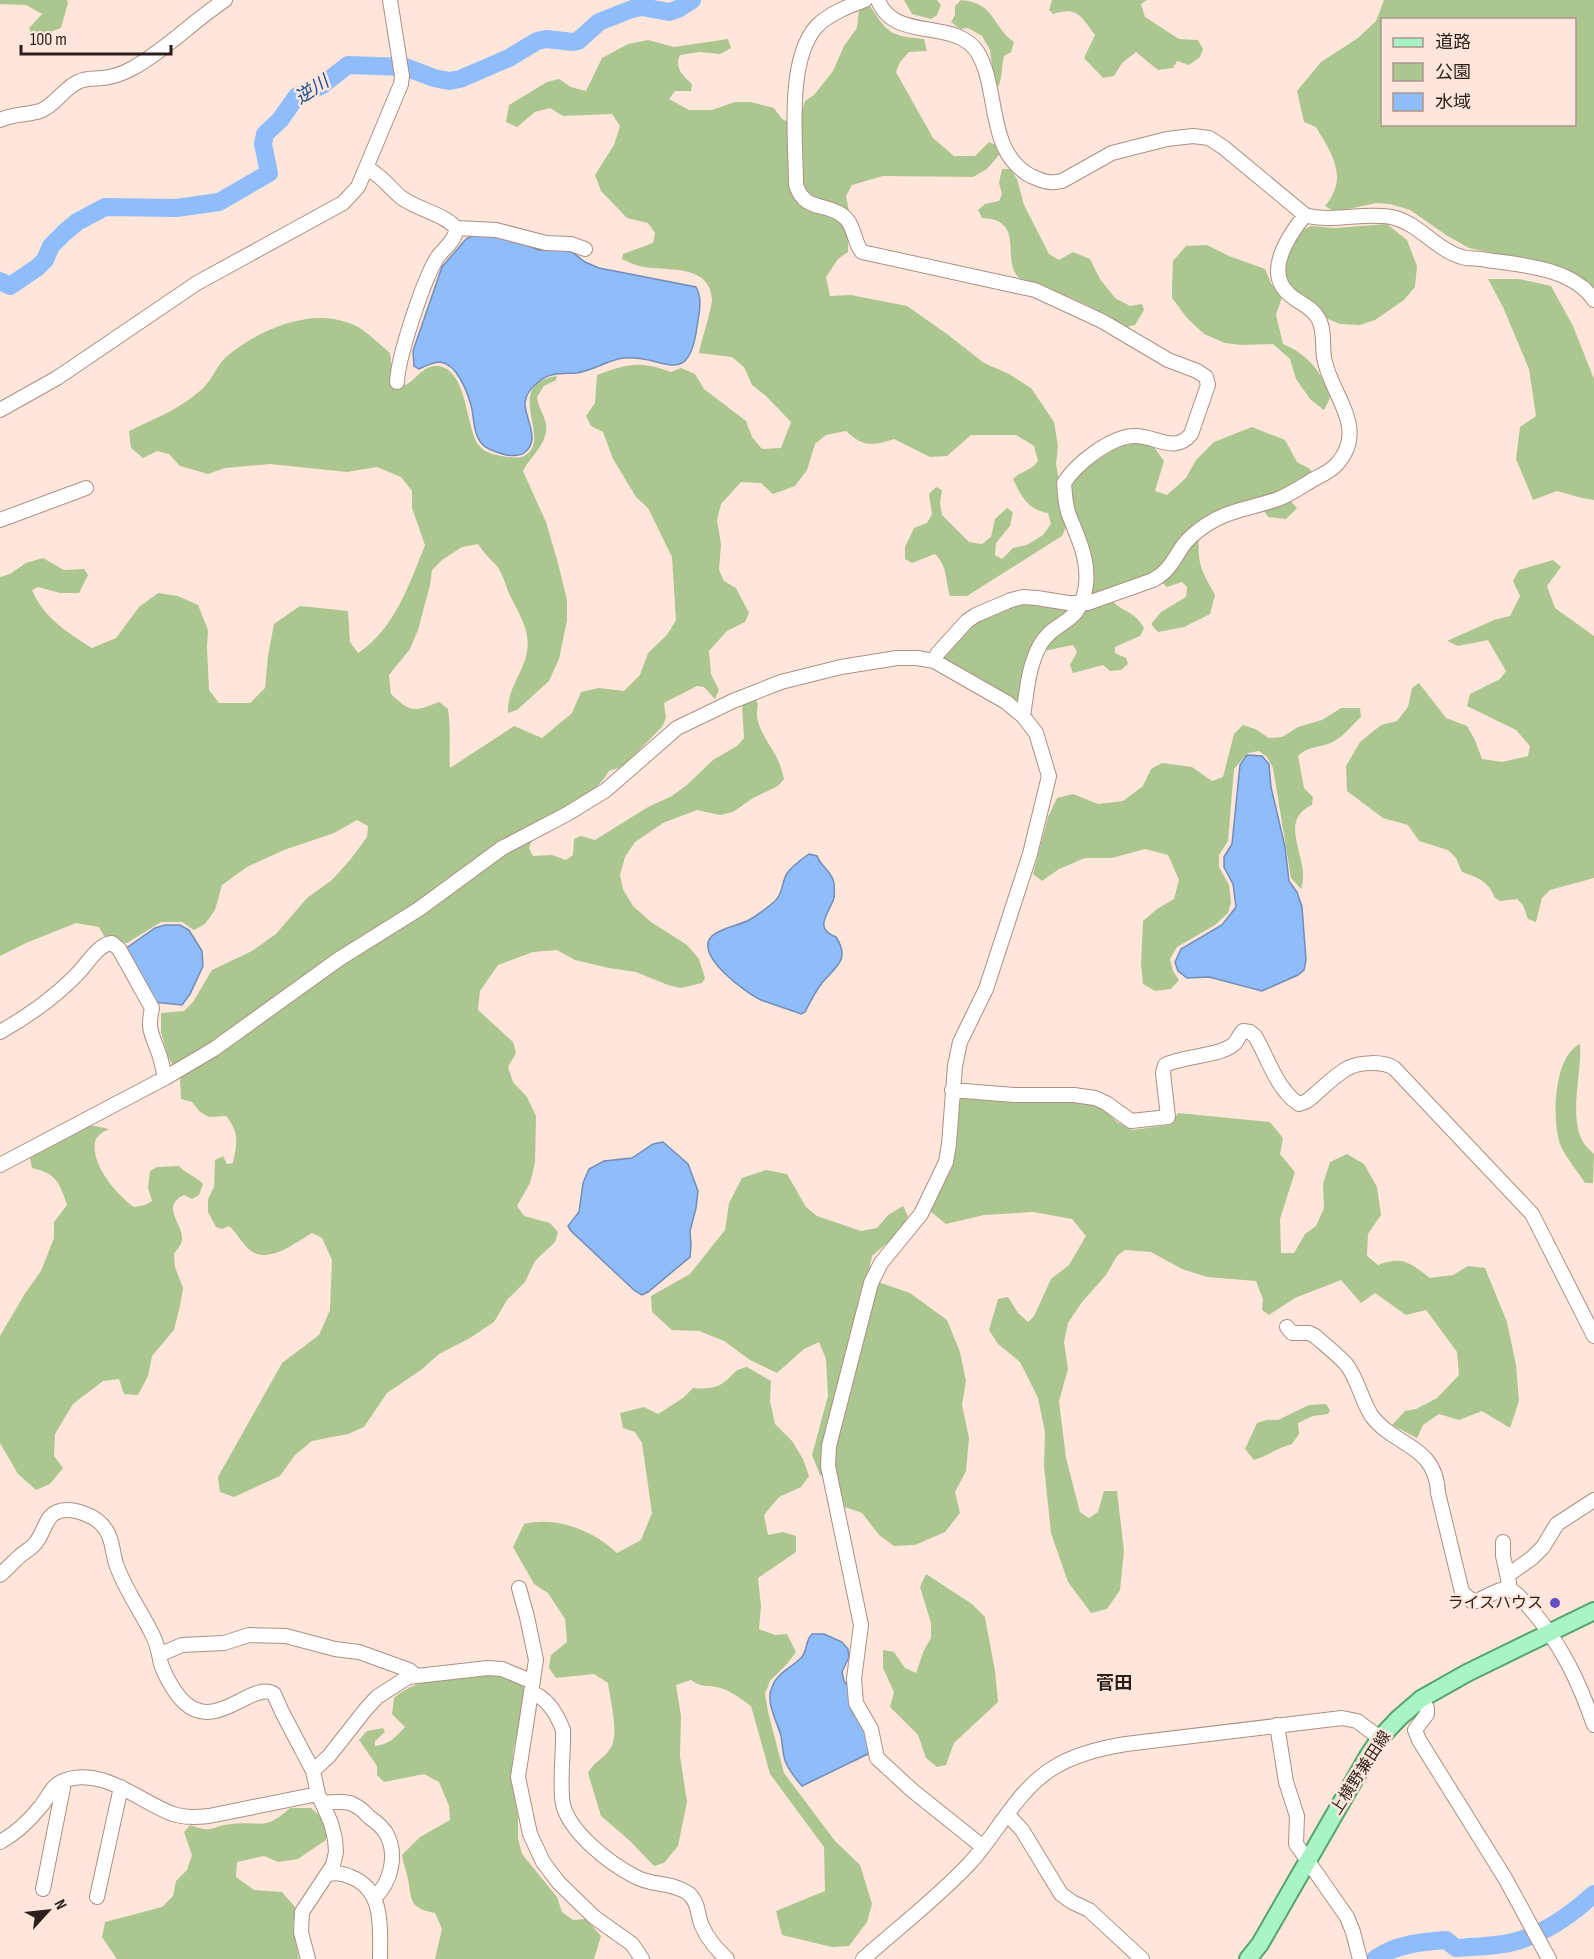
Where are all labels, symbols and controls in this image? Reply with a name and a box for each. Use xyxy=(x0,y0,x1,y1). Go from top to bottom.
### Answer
scale bar xyxy=(21,18,171,56)
legend xyxy=(1381,18,1576,126)
text: 100 m xyxy=(30,29,67,50)
text: 道路 xyxy=(1435,32,1471,53)
text: 公園 xyxy=(1435,62,1471,83)
water label: 逆川 xyxy=(291,70,334,109)
text: 水域 xyxy=(1435,92,1471,113)
place label: ライスハウス xyxy=(1447,1594,1543,1613)
marker: ライスハウス xyxy=(1548,1596,1562,1610)
district label: 菅田 xyxy=(1096,1673,1132,1694)
street label: 上横野兼田線 xyxy=(1327,1728,1395,1818)
north arrow xyxy=(18,1881,78,1941)
text: N xyxy=(50,1897,70,1913)

